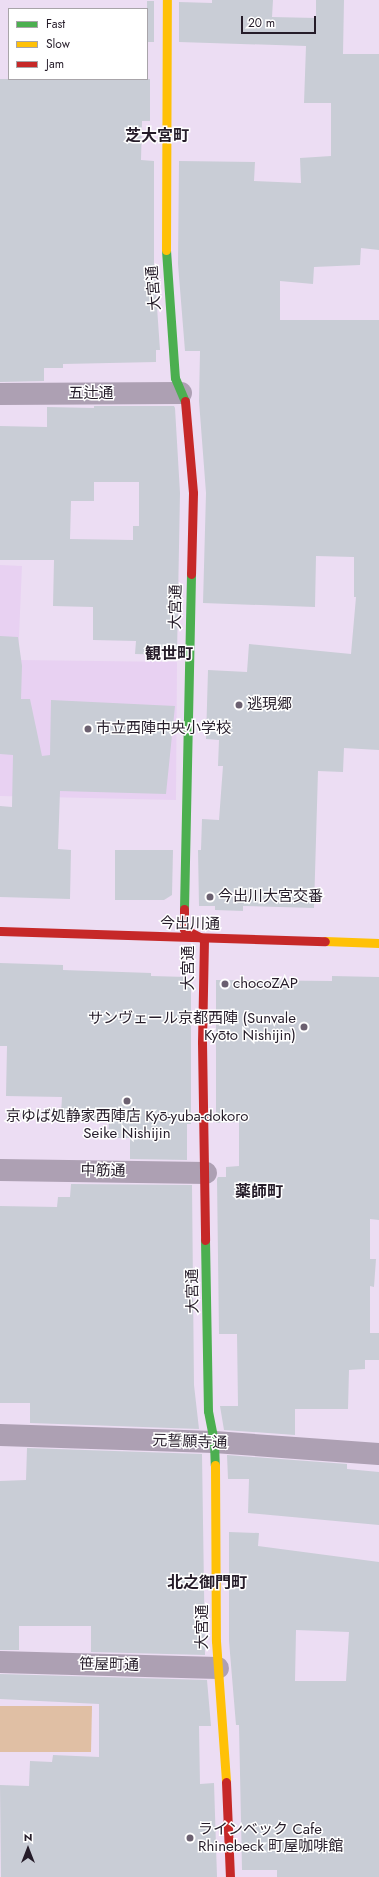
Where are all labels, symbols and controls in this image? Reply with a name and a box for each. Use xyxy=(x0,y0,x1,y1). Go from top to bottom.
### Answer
legend xyxy=(8,8,148,80)
scale bar xyxy=(243,8,318,34)
text: 20 m xyxy=(248,14,275,32)
text: Fast xyxy=(46,15,65,33)
text: Slow xyxy=(46,35,70,53)
text: Jam xyxy=(46,55,64,73)
district label: 芝大宮町 xyxy=(125,126,189,146)
street label: 大宮通 xyxy=(143,265,165,311)
street label: 五辻通 xyxy=(69,385,113,403)
street label: 大宮通 xyxy=(167,584,185,630)
district label: 観世町 xyxy=(145,644,193,664)
place label: 逃現郷 xyxy=(247,696,292,714)
marker: 逃現郷 xyxy=(234,700,244,710)
place label: 市立西陣中央小学校 xyxy=(96,720,231,738)
marker: 市立西陣中央小学校 xyxy=(83,724,93,734)
place label: 今出川大宮交番 xyxy=(218,888,323,906)
marker: 今出川大宮交番 xyxy=(205,892,215,902)
street label: 今出川通 xyxy=(160,914,220,934)
street label: 大宮通 xyxy=(180,946,198,990)
place label: chocoZAP xyxy=(233,975,298,993)
marker: chocoZAP xyxy=(220,979,230,989)
place label: サンヴェール京都西陣 (Sunvale Kyōto Nishijin) xyxy=(88,1009,296,1044)
marker: サンヴェール京都西陣 (Sunvale Kyōto Nishijin) xyxy=(299,1022,309,1032)
marker: 京ゆば処静家西陣店 Kyō-yuba-dokoro Seike Nishijin xyxy=(122,1096,132,1106)
place label: 京ゆば処静家西陣店 Kyō-yuba-dokoro Seike Nishijin xyxy=(6,1107,248,1142)
street label: 中筋通 xyxy=(80,1162,126,1180)
district label: 薬師町 xyxy=(235,1182,283,1202)
street label: 大宮通 xyxy=(184,1268,202,1314)
street label: 元誓願寺通 xyxy=(152,1432,228,1452)
district label: 北之御門町 xyxy=(167,1573,247,1593)
street label: 大宮通 xyxy=(194,1605,212,1649)
street label: 笹屋町通 xyxy=(79,1655,139,1675)
place label: ラインベック Cafe Rhinebeck 町屋咖啡館 xyxy=(198,1820,343,1855)
north arrow xyxy=(8,1829,48,1869)
text: N xyxy=(24,1829,32,1845)
marker: ラインベック Cafe Rhinebeck 町屋咖啡館 xyxy=(185,1833,195,1843)

